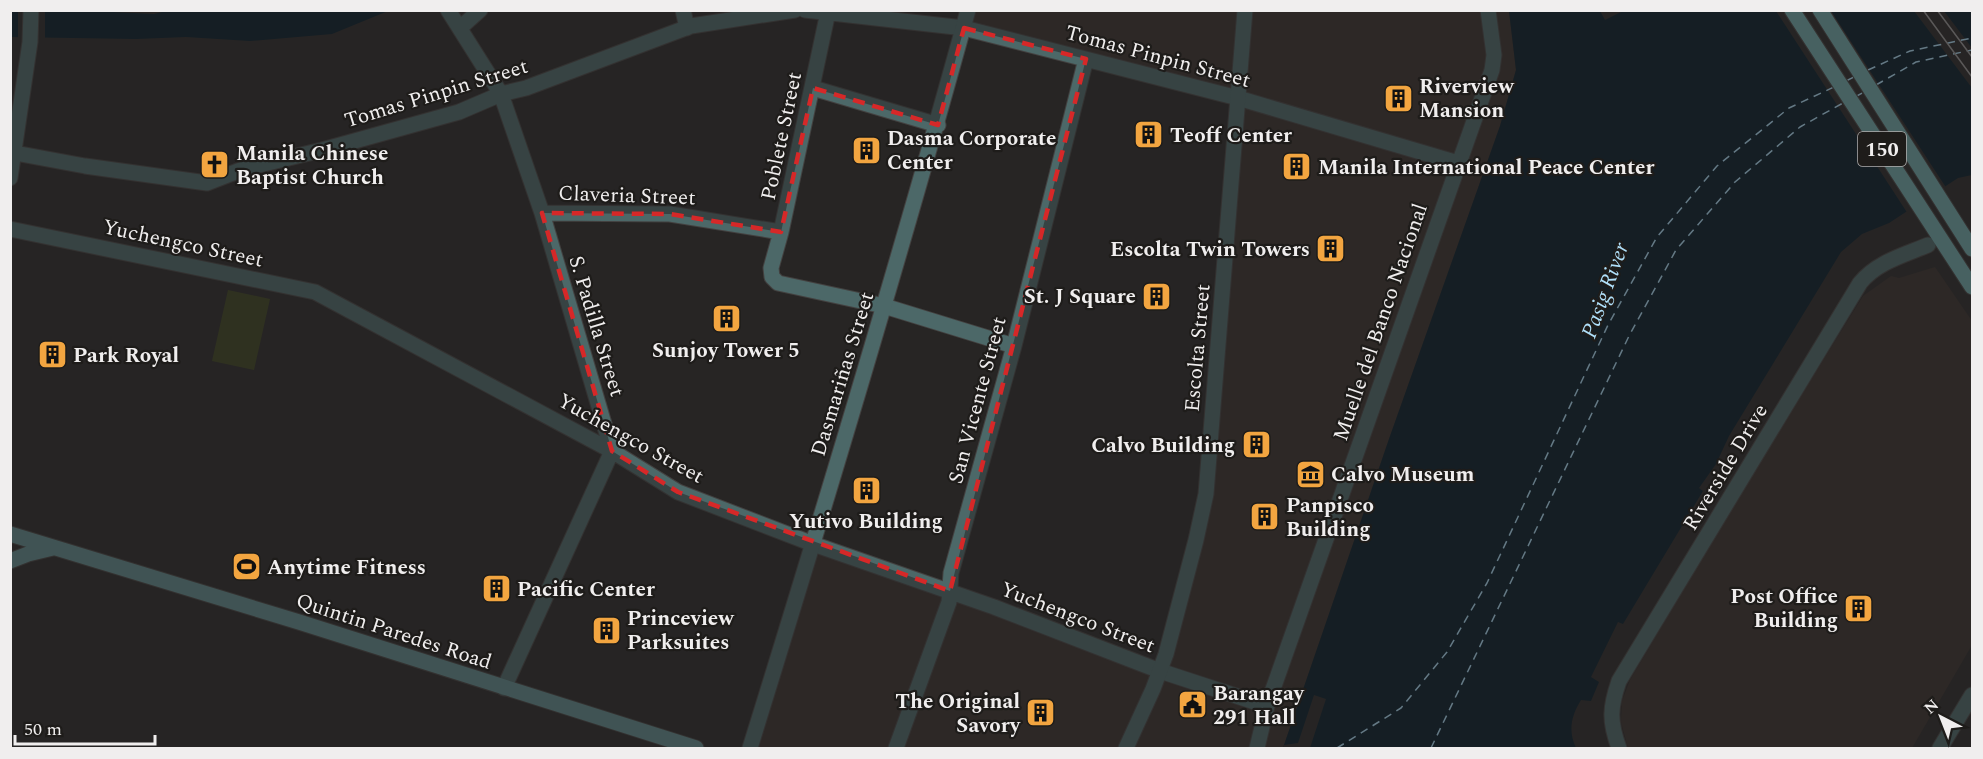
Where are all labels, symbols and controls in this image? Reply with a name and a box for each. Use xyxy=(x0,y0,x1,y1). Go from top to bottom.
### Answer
street label: Tomas Pinpin Street xyxy=(1062,17,1254,97)
street label: Tomas Pinpin Street xyxy=(341,51,532,137)
street label: Poblete Street xyxy=(753,69,811,203)
place label: Riverview Mansion xyxy=(1419,71,1515,127)
building icon: Riverview Mansion xyxy=(1382,82,1414,114)
building icon: Teoff Center xyxy=(1133,119,1165,151)
place label: Teoff Center xyxy=(1170,120,1292,152)
place label: Dasma Corporate Center xyxy=(887,123,1057,179)
road number: 150 xyxy=(1858,132,1906,166)
building icon: Dasma Corporate Center xyxy=(850,134,882,166)
place label: Manila Chinese Baptist Church xyxy=(236,138,388,194)
church icon: Manila Chinese Baptist Church xyxy=(199,149,231,181)
building icon: Manila International Peace Center xyxy=(1281,151,1313,183)
place label: Manila International Peace Center xyxy=(1318,152,1654,184)
street label: Claveria Street xyxy=(558,178,696,214)
street label: Muelle del Banco Nacional xyxy=(1325,199,1437,445)
street label: Yuchengco Street xyxy=(100,211,266,277)
building icon: Escolta Twin Towers xyxy=(1315,233,1347,265)
place label: Escolta Twin Towers xyxy=(1110,234,1310,266)
water label: Pasig River xyxy=(1573,238,1638,343)
street label: S. Padilla Street xyxy=(559,252,633,401)
building icon: St. J Square xyxy=(1141,280,1173,312)
place label: St. J Square xyxy=(1024,281,1136,313)
street label: Escolta Street xyxy=(1176,283,1220,413)
street label: Dasmariñas Street xyxy=(803,288,883,461)
building icon: Sunjoy Tower 5 xyxy=(710,303,742,335)
street label: San Vicente Street xyxy=(940,313,1016,487)
place label: Sunjoy Tower 5 xyxy=(652,335,800,367)
building icon: Park Royal xyxy=(36,339,68,371)
place label: Park Royal xyxy=(73,340,179,372)
street label: Yuchengco Street xyxy=(551,385,710,492)
street label: Riverside Drive xyxy=(1675,398,1776,537)
building icon: Calvo Building xyxy=(1240,429,1272,461)
place label: Calvo Building xyxy=(1091,430,1235,462)
museum icon: Calvo Museum xyxy=(1294,458,1326,490)
place label: Calvo Museum xyxy=(1331,459,1475,491)
building icon: Yutivo Building xyxy=(850,474,882,506)
place label: Panpisco Building xyxy=(1286,490,1374,546)
building icon: Panpisco Building xyxy=(1249,501,1281,533)
place label: Yutivo Building xyxy=(789,506,943,538)
sports icon: Anytime Fitness xyxy=(230,551,262,583)
place label: Anytime Fitness xyxy=(267,552,426,584)
building icon: Pacific Center xyxy=(480,573,512,605)
place label: Pacific Center xyxy=(517,574,655,606)
street label: Yuchengco Street xyxy=(996,574,1160,662)
place label: Post Office Building xyxy=(1730,581,1838,637)
street label: Quintin Paredes Road xyxy=(292,585,496,679)
building icon: Post Office Building xyxy=(1843,592,1875,624)
place label: Princeview Parksuites xyxy=(627,603,735,659)
building icon: Princeview Parksuites xyxy=(590,614,622,646)
place label: Barangay 291 Hall xyxy=(1213,678,1305,734)
place label: The Original Savory xyxy=(895,686,1021,742)
north arrow xyxy=(1911,687,1971,747)
public building icon: Barangay 291 Hall xyxy=(1176,689,1208,721)
text: N xyxy=(1919,693,1945,720)
building icon: The Original Savory xyxy=(1025,697,1057,729)
scale bar xyxy=(15,708,154,746)
text: 50 m xyxy=(24,716,62,743)

